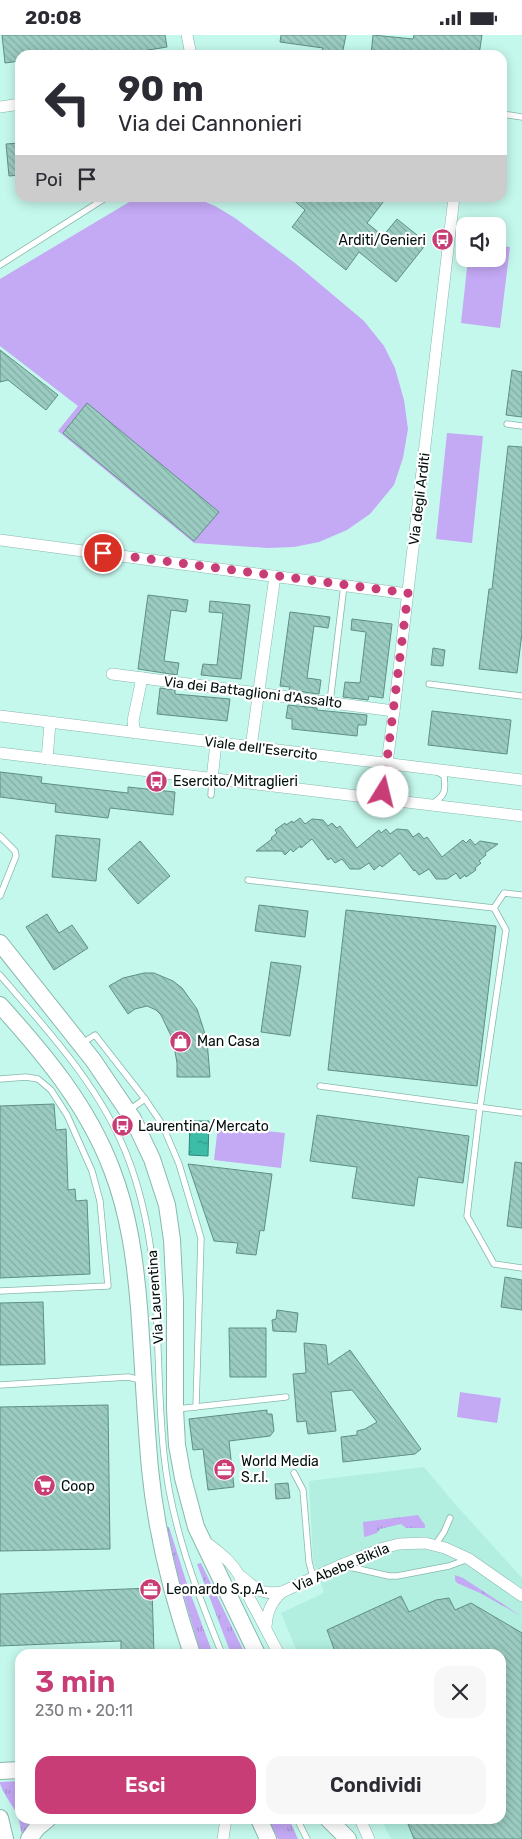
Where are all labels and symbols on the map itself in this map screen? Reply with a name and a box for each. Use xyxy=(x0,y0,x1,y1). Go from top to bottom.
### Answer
bus stop icon: Arditi/Genieri xyxy=(430,228,454,252)
place label: Arditi/Genieri xyxy=(339,232,426,249)
street label: Via degli Arditi xyxy=(405,452,434,546)
pin xyxy=(82,532,124,574)
street label: Via dei Battaglioni d'Assalto xyxy=(163,673,343,712)
street label: Viale dell'Esercito xyxy=(203,733,319,764)
position arrow xyxy=(356,765,408,817)
bus stop icon: Esercito/Mitraglieri xyxy=(145,769,169,793)
place label: Esercito/Mitraglieri xyxy=(173,773,298,790)
shop icon: Man Casa xyxy=(169,1029,193,1053)
place label: Man Casa xyxy=(197,1033,260,1050)
bus stop icon: Laurentina/Mercato xyxy=(110,1114,134,1138)
place label: Laurentina/Mercato xyxy=(138,1118,269,1135)
street label: Via Laurentina xyxy=(144,1249,167,1345)
place label: World Media S.r.l. xyxy=(241,1453,319,1486)
office icon: World Media S.r.l. xyxy=(213,1457,237,1481)
supermarket icon: Coop xyxy=(33,1474,57,1498)
place label: Coop xyxy=(61,1478,95,1495)
street label: Via Abebe Bikila xyxy=(290,1540,392,1595)
office icon: Leonardo S.p.A. xyxy=(138,1577,162,1601)
place label: Leonardo S.p.A. xyxy=(166,1581,268,1598)

